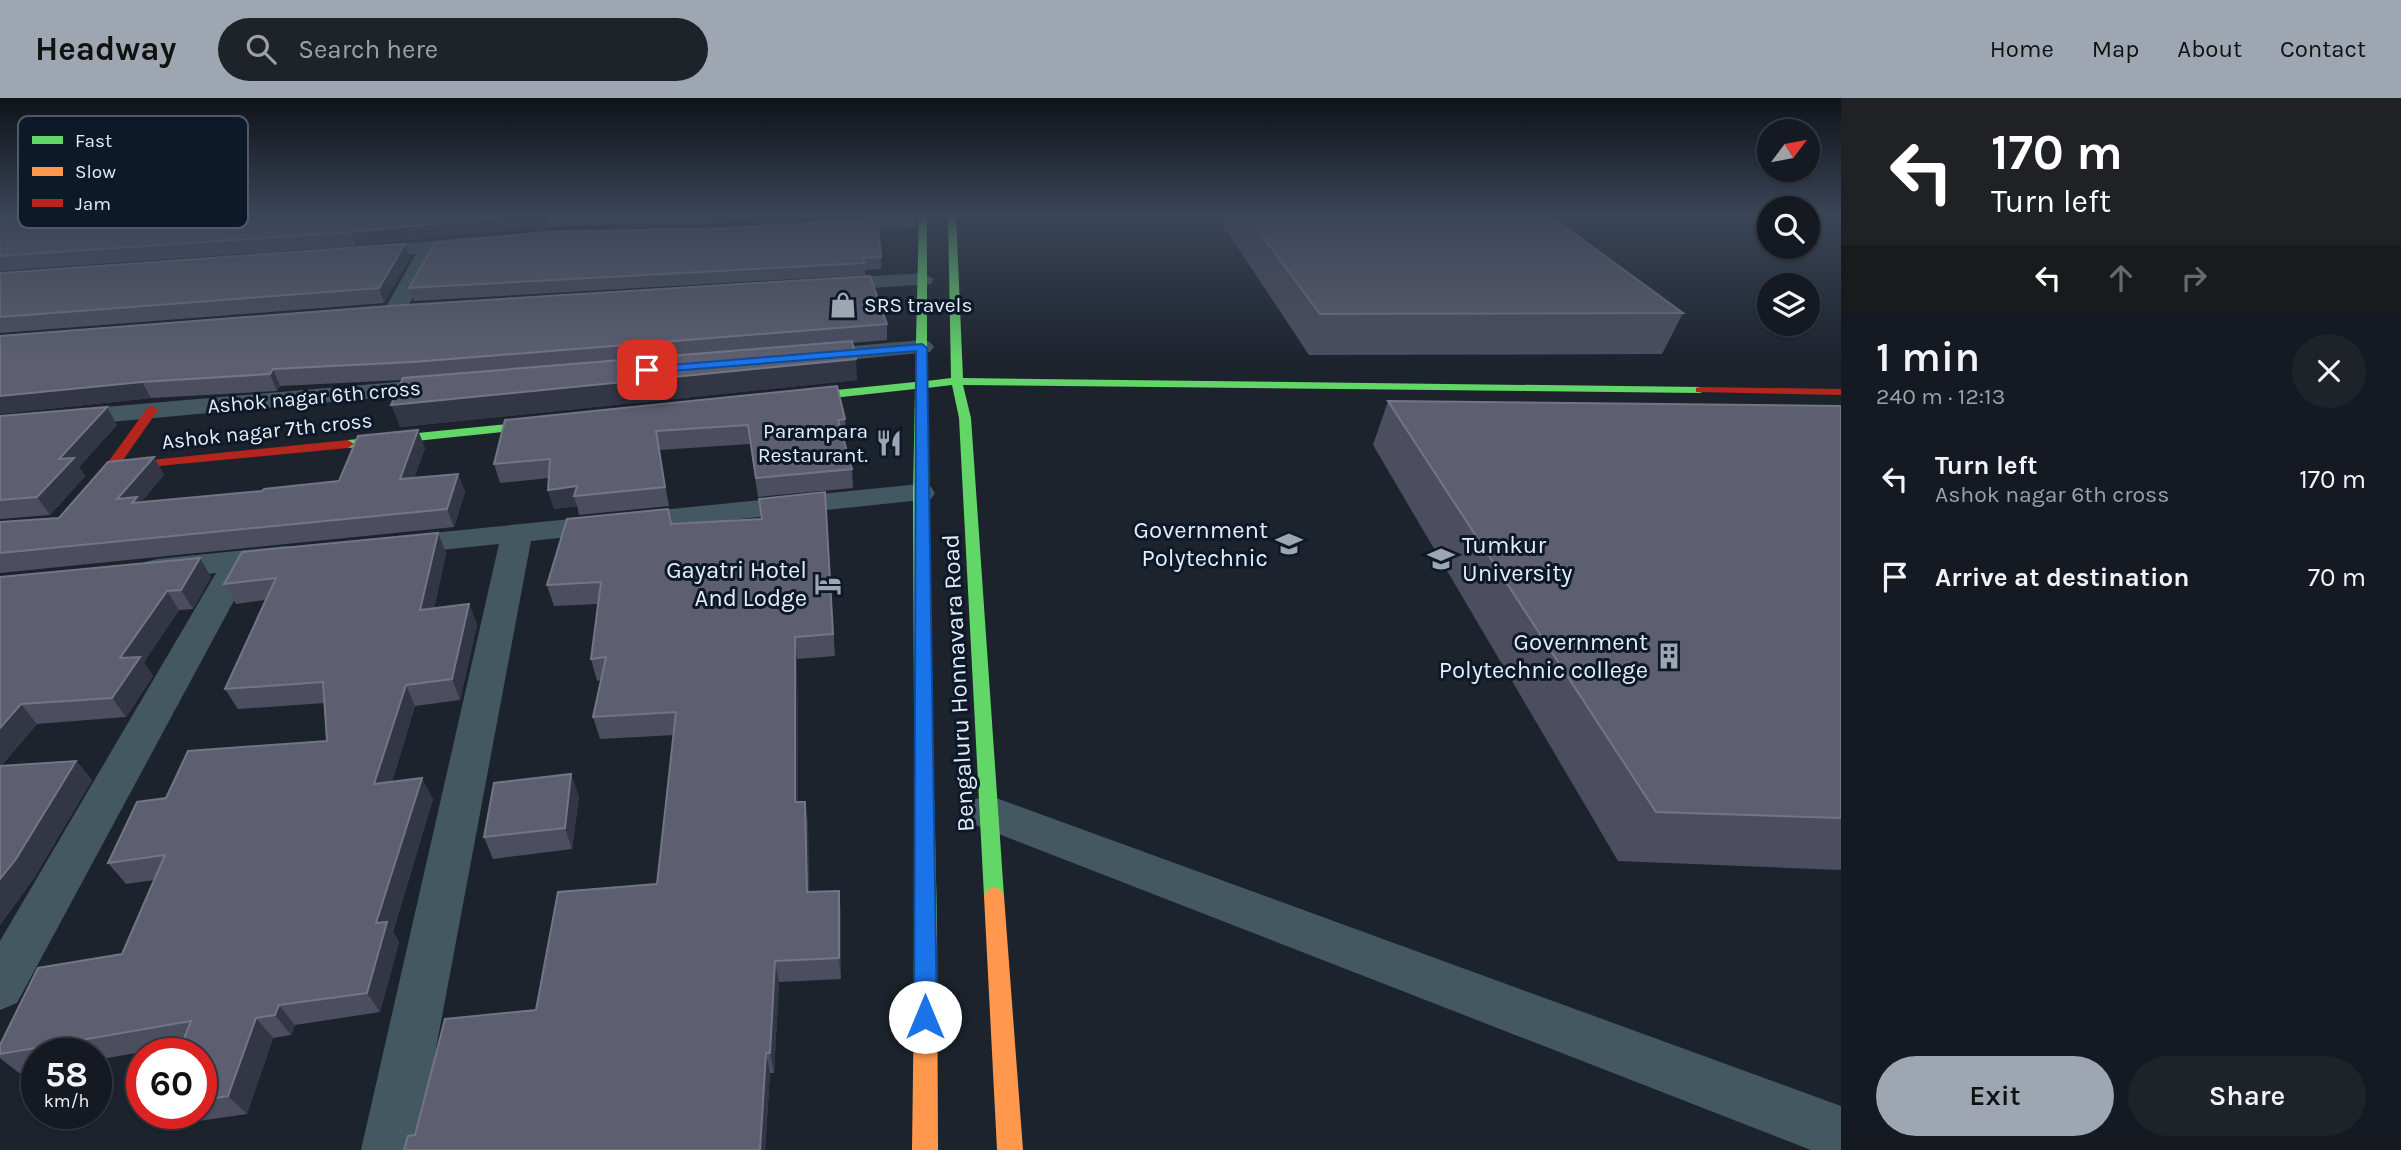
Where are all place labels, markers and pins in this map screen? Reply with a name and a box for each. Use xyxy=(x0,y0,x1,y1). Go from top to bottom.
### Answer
shop icon: SRS travels xyxy=(828,290,858,320)
place label: SRS travels xyxy=(864,293,973,317)
pin xyxy=(617,340,677,400)
place label: Parampara Restaurant. xyxy=(758,419,868,467)
restaurant icon: Parampara Restaurant. xyxy=(874,428,904,458)
place label: Government Polytechnic xyxy=(1134,516,1268,572)
school or university icon: Government Polytechnic xyxy=(1274,529,1304,559)
place label: Tumkur University xyxy=(1462,531,1572,587)
school or university icon: Tumkur University xyxy=(1426,544,1456,574)
place label: Gayatri Hotel And Lodge xyxy=(666,556,807,612)
hotel icon: Gayatri Hotel And Lodge xyxy=(813,569,843,599)
place label: Government Polytechnic college xyxy=(1439,628,1648,684)
building icon: Government Polytechnic college xyxy=(1654,641,1684,671)

